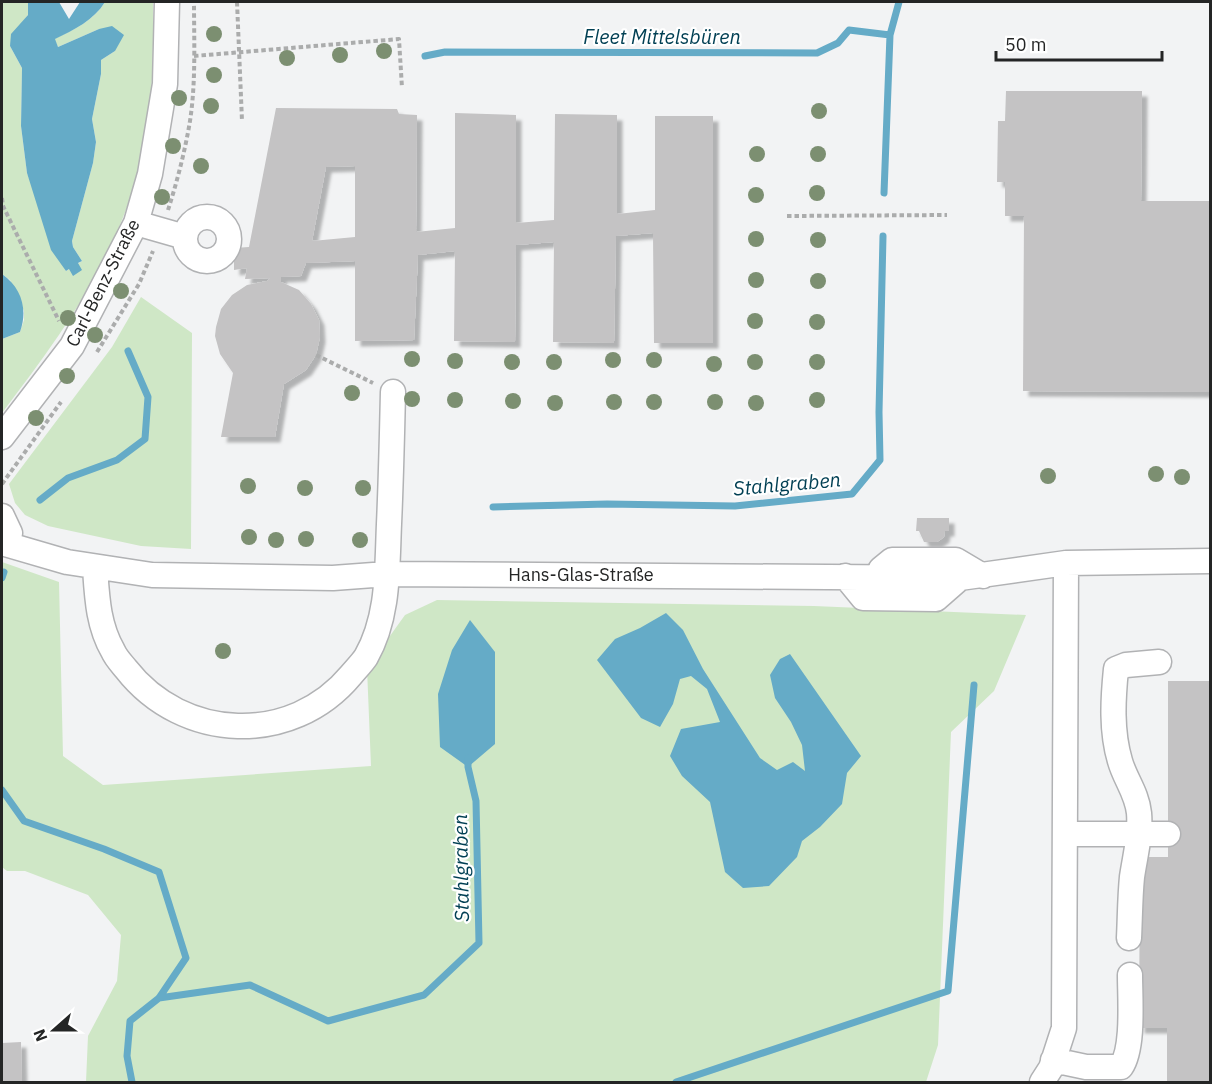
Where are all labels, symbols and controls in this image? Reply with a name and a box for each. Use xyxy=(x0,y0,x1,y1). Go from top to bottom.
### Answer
water label: Fleet Mittelsbüren xyxy=(583,23,741,50)
scale bar xyxy=(996,24,1162,62)
text: 50 m xyxy=(1005,33,1047,56)
street label: Carl-Benz-Straße xyxy=(60,215,145,350)
water label: Stahlgraben xyxy=(732,465,842,502)
street label: Hans-Glas-Straße xyxy=(508,563,654,586)
water label: Stahlgraben xyxy=(446,814,475,922)
north arrow xyxy=(24,1000,84,1060)
text: N xyxy=(29,1026,51,1044)

